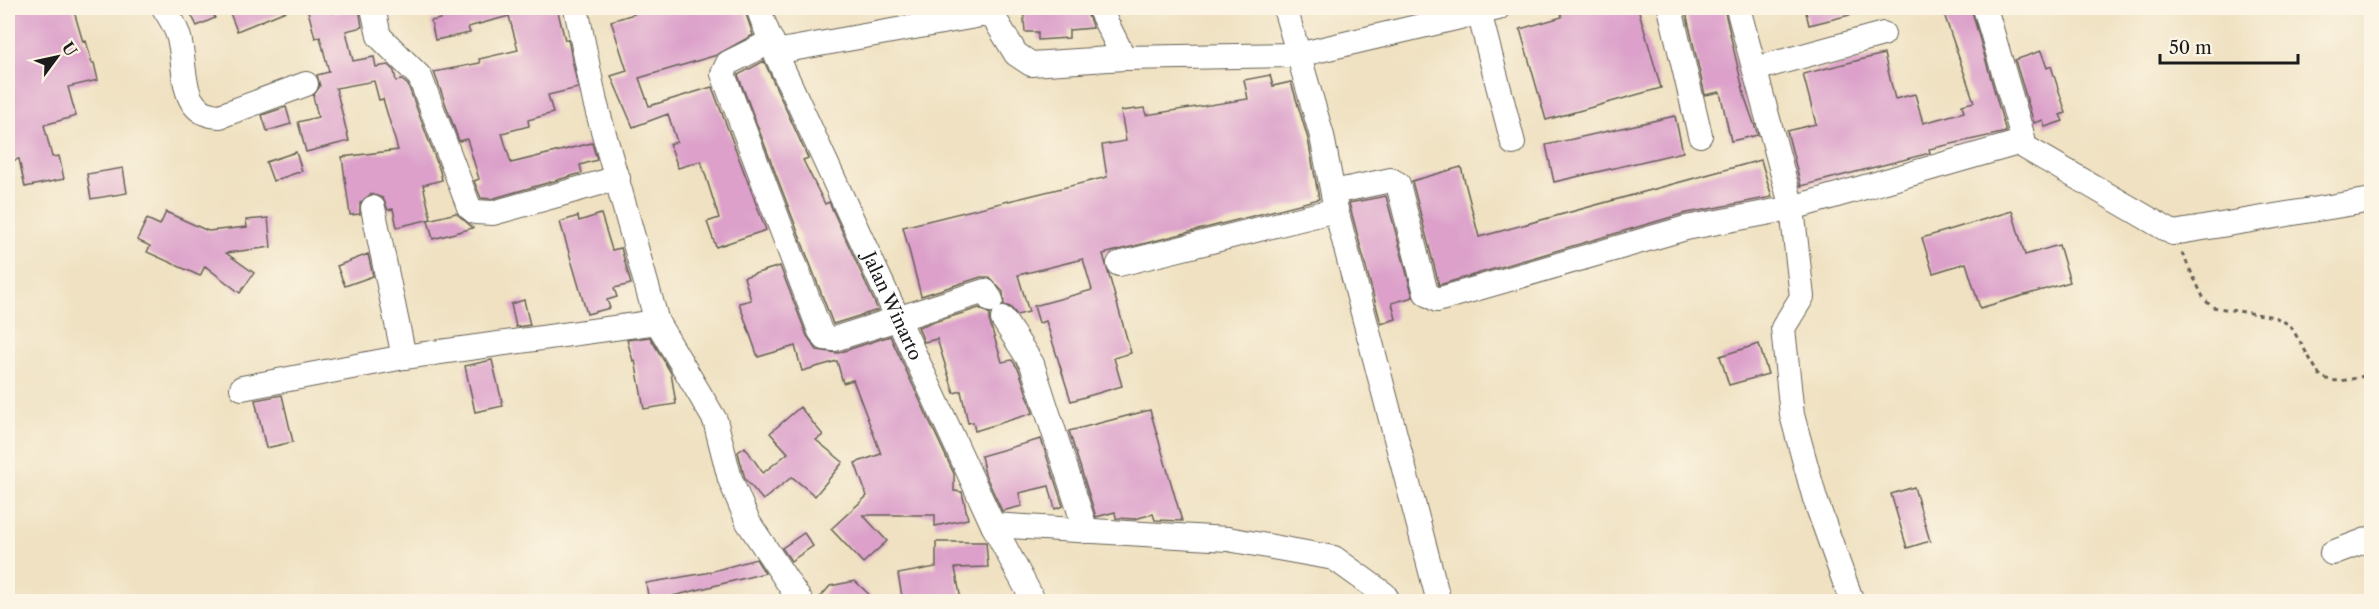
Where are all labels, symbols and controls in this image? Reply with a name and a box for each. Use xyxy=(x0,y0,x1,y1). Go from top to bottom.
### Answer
north arrow xyxy=(27,27,87,87)
scale bar xyxy=(2160,27,2298,65)
text: 50 m xyxy=(2169,37,2212,59)
text: U xyxy=(58,38,82,60)
street label: Jalan Winarto xyxy=(856,246,927,364)

